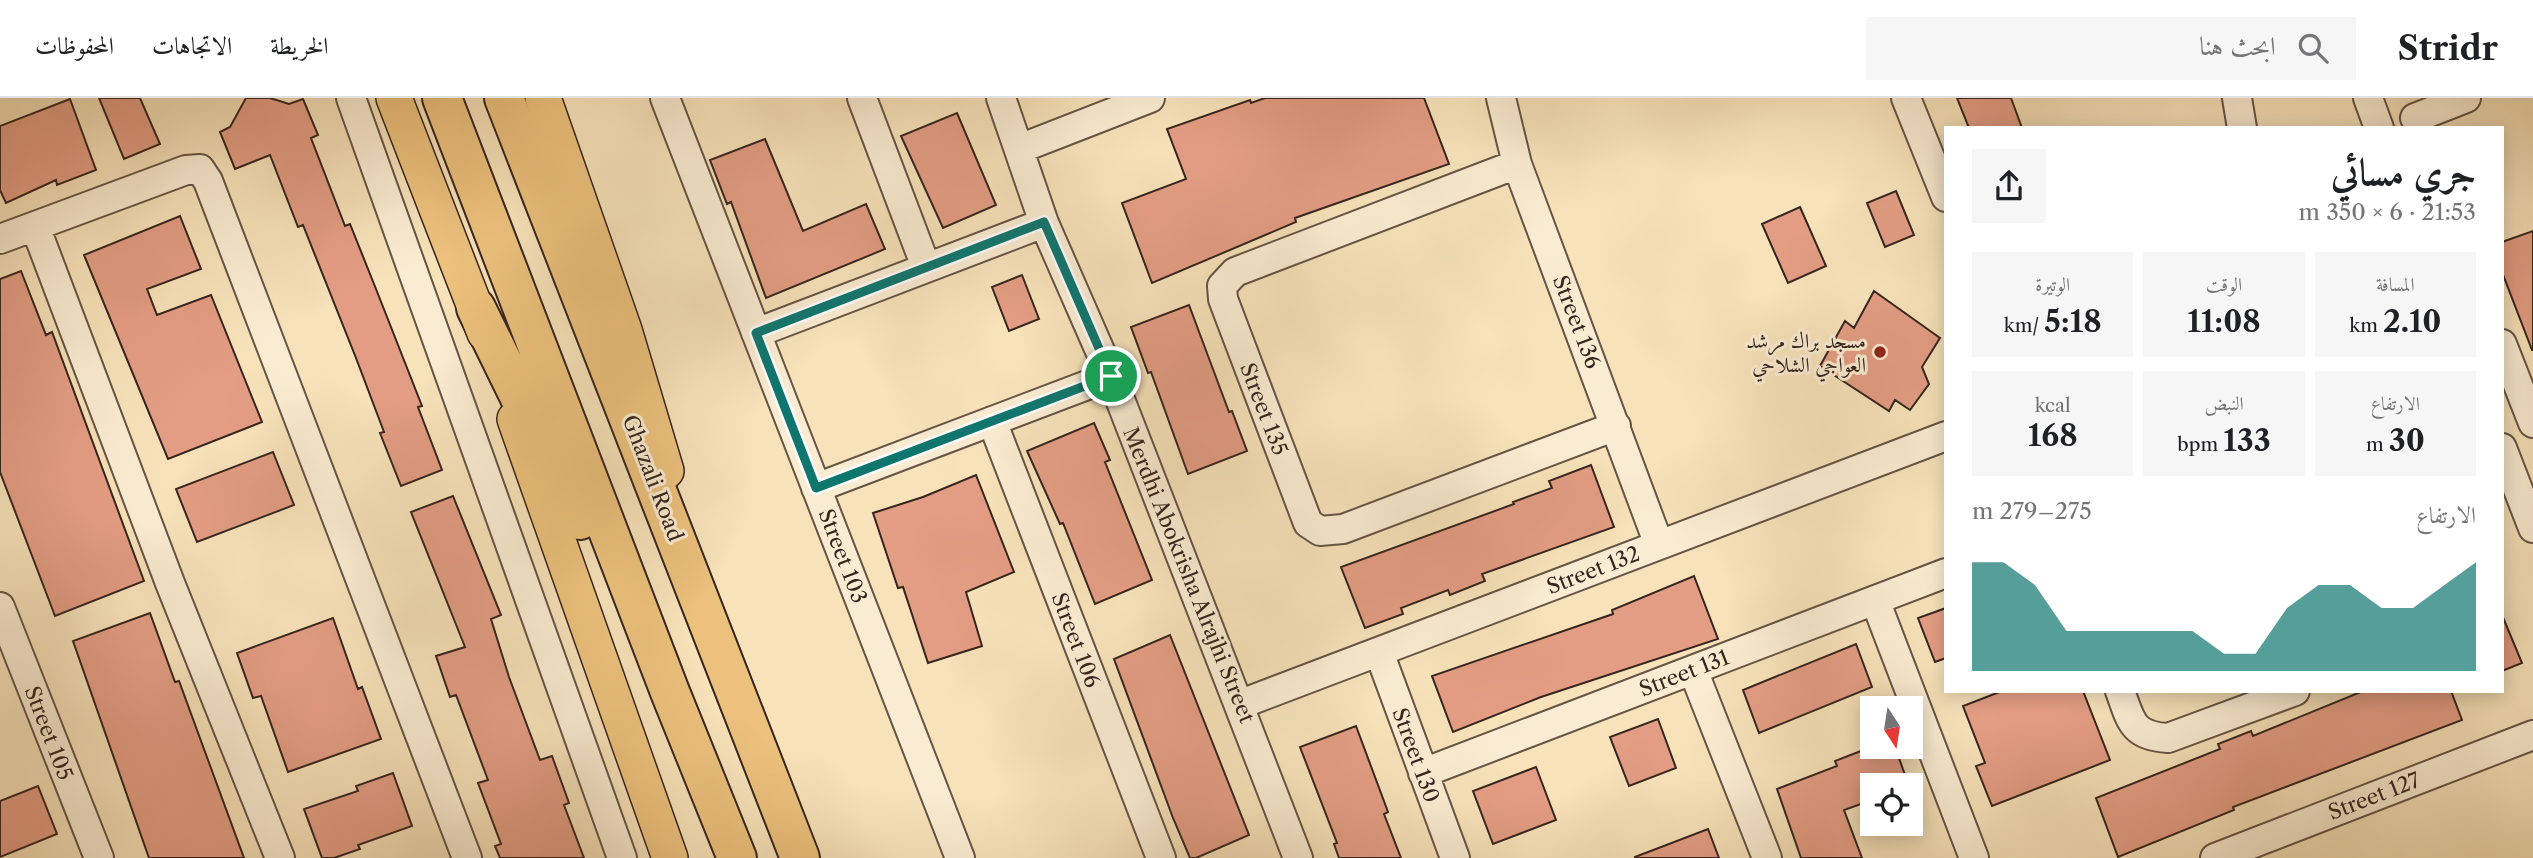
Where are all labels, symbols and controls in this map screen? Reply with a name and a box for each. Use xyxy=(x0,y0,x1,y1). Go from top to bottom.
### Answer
search box xyxy=(1866,17,2356,80)
text: Stridr xyxy=(2398,28,2498,69)
icon: search xyxy=(2294,29,2332,67)
text: ابحث هنا xyxy=(2199,30,2276,62)
text: المحفوظات xyxy=(35,31,114,60)
text: الاتجاهات xyxy=(152,31,232,60)
text: الخريطة xyxy=(270,31,329,60)
text: جري مسائي xyxy=(2331,148,2476,195)
button: share xyxy=(1972,149,2046,223)
text: 21:53 · 6 × 350 m xyxy=(2299,198,2476,226)
street label: Street 136 xyxy=(1548,272,1606,372)
text: الوتيرة xyxy=(2035,273,2070,296)
text: الوقت xyxy=(2206,273,2242,296)
text: المسافة xyxy=(2376,273,2415,296)
text: 5:18 xyxy=(2044,303,2102,340)
text: 11:08 xyxy=(2187,303,2261,340)
text: 2.10 xyxy=(2383,303,2441,340)
text: /km xyxy=(2004,314,2044,337)
text: km xyxy=(2349,314,2383,337)
place label: مسجد براك مرشد العواجي الشلاحي xyxy=(1746,328,1866,382)
marker: مسجد براك مرشد العواجي الشلاحي xyxy=(1872,344,1888,360)
pin xyxy=(1081,346,1141,406)
icon: arrive xyxy=(1092,357,1130,395)
street label: Street 135 xyxy=(1235,359,1293,459)
text: النبض xyxy=(2204,392,2244,415)
text: الارتفاع xyxy=(2371,392,2420,415)
text: kcal xyxy=(2035,394,2071,417)
street label: Ghazali Road xyxy=(617,411,689,545)
text: 168 xyxy=(2028,417,2078,454)
text: 133 xyxy=(2223,422,2271,459)
text: 30 xyxy=(2389,422,2425,459)
street label: Merdhi Abokrisha Alrajhi Street xyxy=(1118,423,1260,727)
text: bpm xyxy=(2177,433,2223,456)
text: m xyxy=(2366,433,2389,456)
text: 275–279 m xyxy=(1972,497,2092,525)
text: الارتفاع xyxy=(2416,501,2476,529)
street label: Street 103 xyxy=(814,505,872,607)
street label: Street 132 xyxy=(1543,541,1643,599)
street label: Street 106 xyxy=(1046,589,1106,691)
street label: Street 131 xyxy=(1635,644,1733,702)
street label: Street 105 xyxy=(20,682,78,784)
north arrow xyxy=(1860,696,1923,760)
map controls xyxy=(1860,696,1923,836)
street label: Street 130 xyxy=(1387,704,1445,806)
street label: Street 127 xyxy=(2325,767,2424,825)
button: locate xyxy=(1860,773,1923,836)

